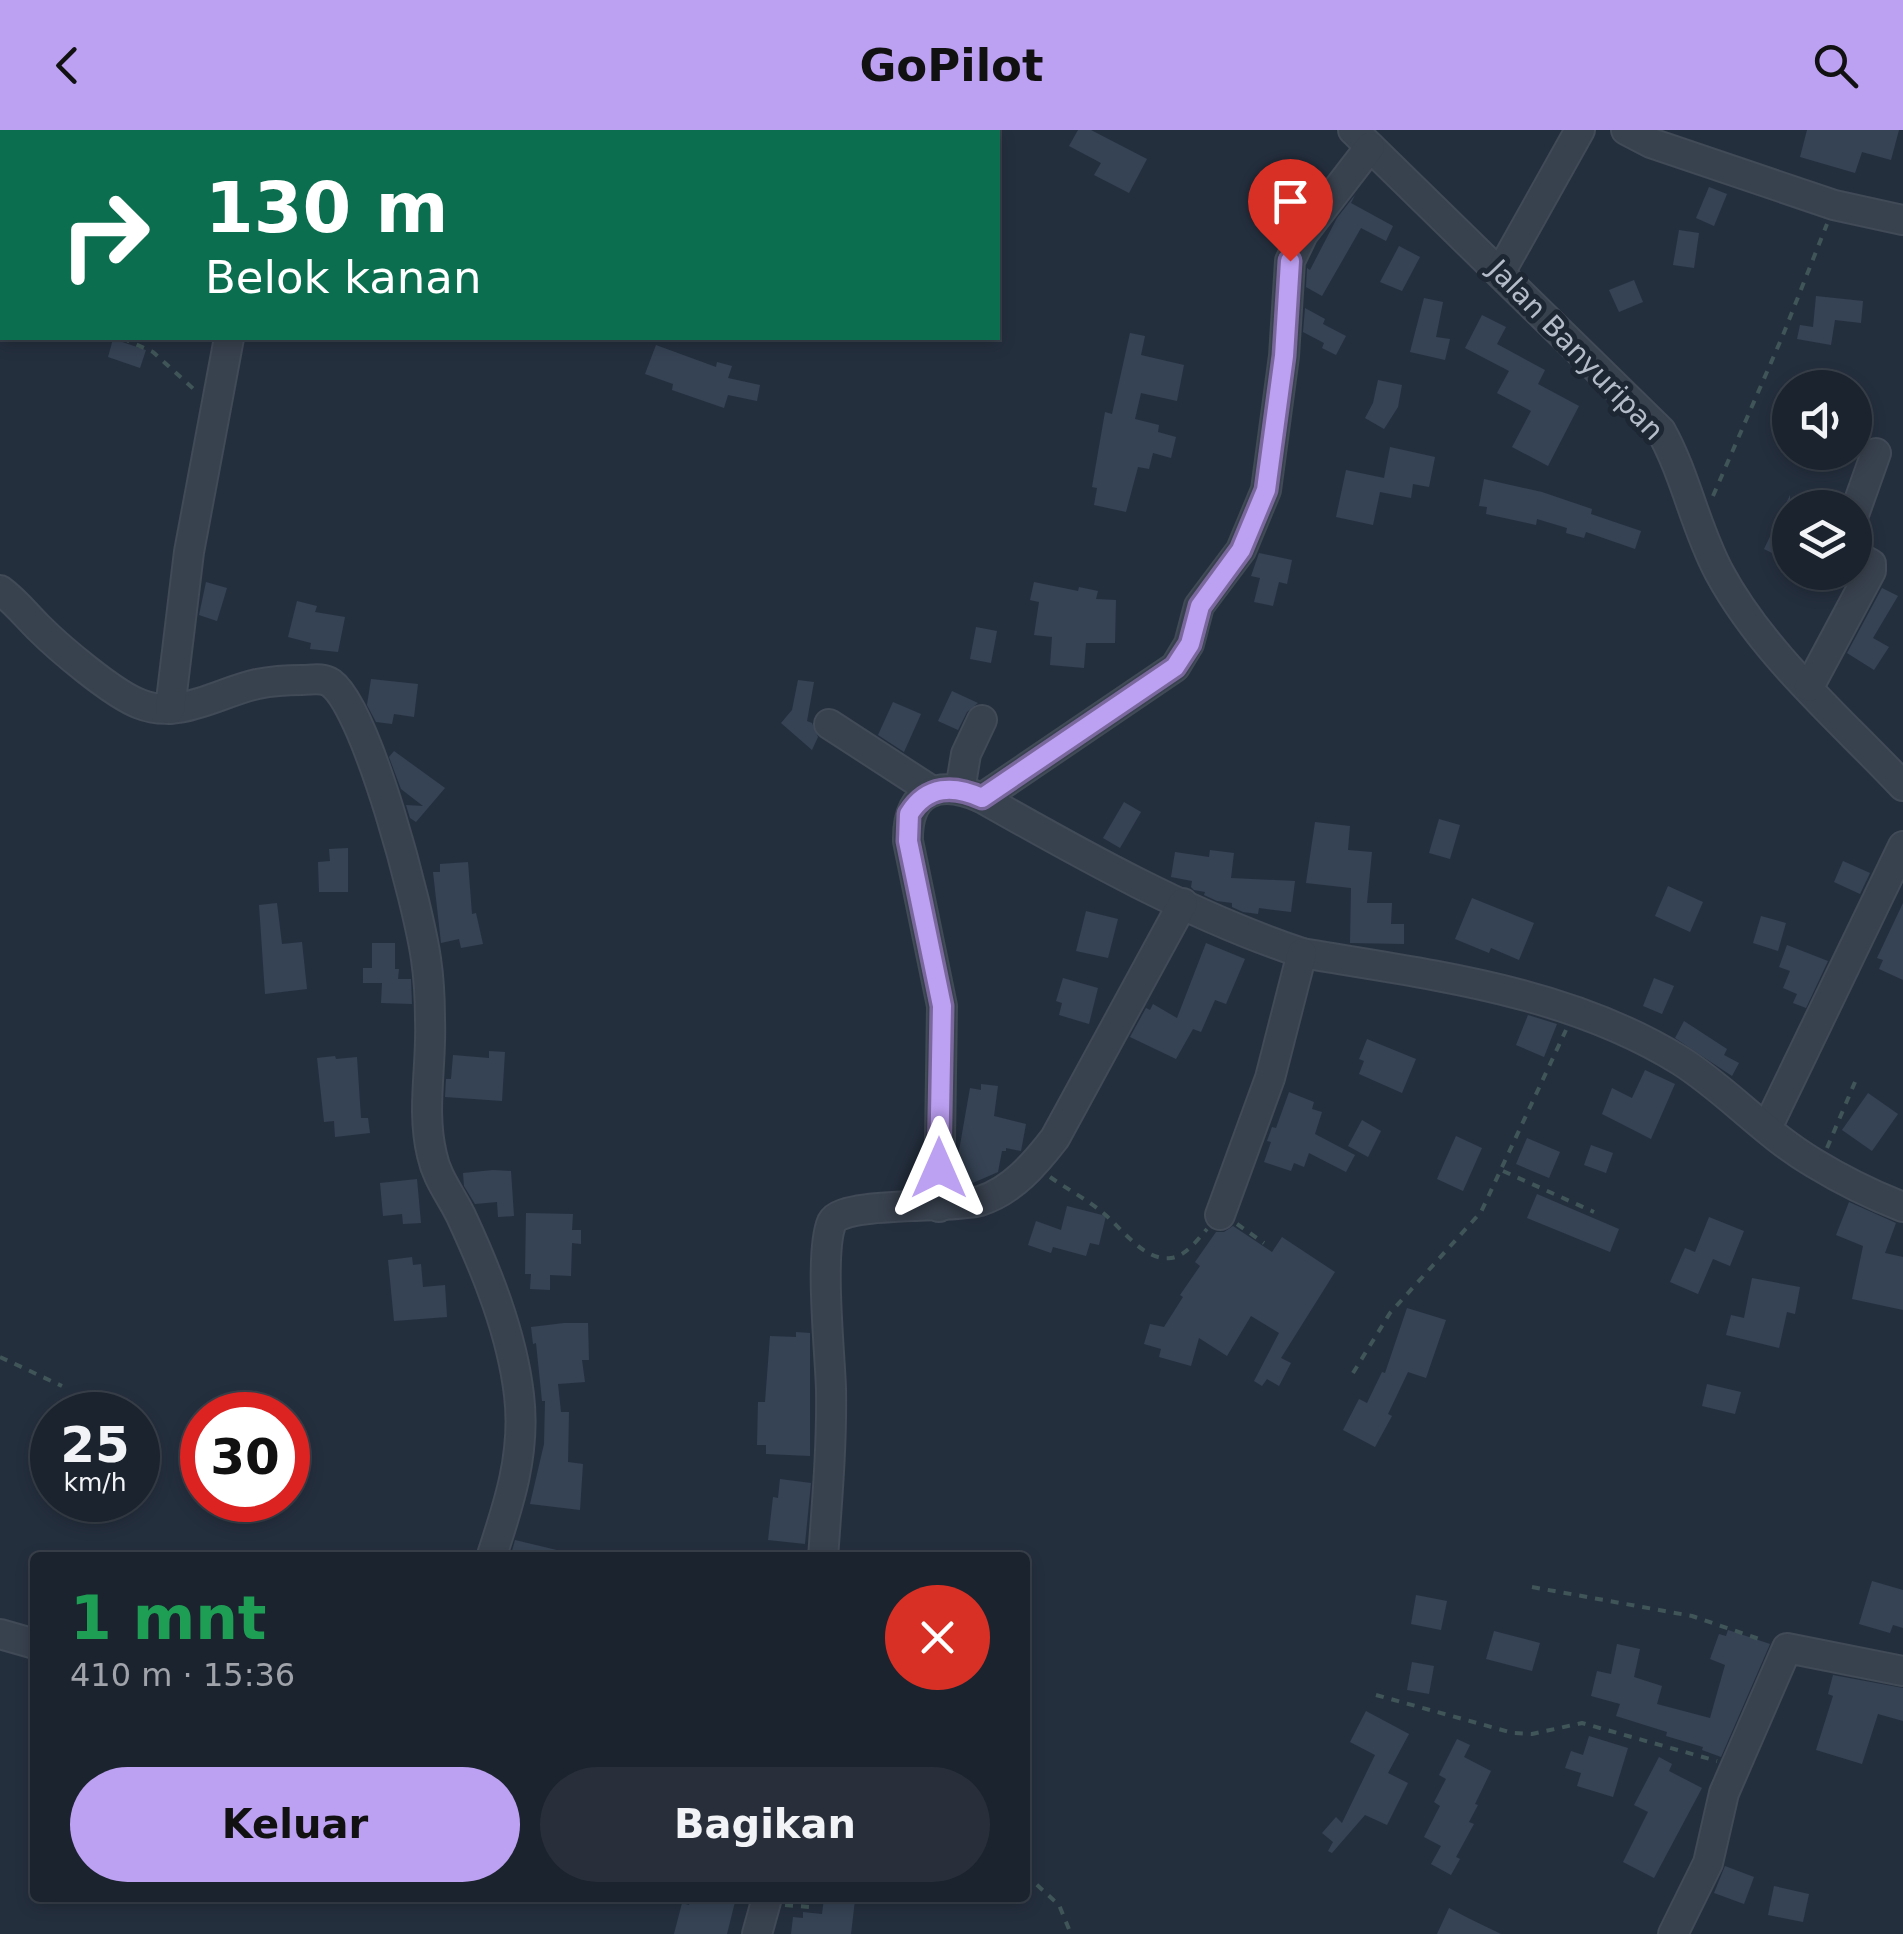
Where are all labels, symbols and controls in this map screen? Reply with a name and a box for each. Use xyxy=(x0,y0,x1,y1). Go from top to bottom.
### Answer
icon: back xyxy=(40,38,95,93)
icon: search xyxy=(1808,38,1863,93)
text: GoPilot xyxy=(859,39,1044,92)
pin xyxy=(1248,159,1333,262)
text: 130 m xyxy=(205,167,448,249)
icon: right xyxy=(40,170,170,300)
icon: arrive xyxy=(1263,174,1318,229)
text: Belok kanan xyxy=(205,251,481,304)
street label: Jalan Banyuripan xyxy=(1480,252,1670,447)
map controls xyxy=(1772,370,1872,590)
button: sound xyxy=(1772,370,1872,470)
button: layers xyxy=(1772,490,1872,590)
position arrow xyxy=(887,1116,991,1220)
speed limit sign: 30 xyxy=(180,1392,310,1522)
text: 25 xyxy=(60,1416,130,1474)
text: km/h xyxy=(63,1468,127,1497)
text: 1 mnt xyxy=(70,1583,267,1653)
button: close xyxy=(885,1585,990,1690)
text: 410 m · 15:36 xyxy=(70,1656,295,1694)
button: Keluar xyxy=(70,1767,520,1882)
button: Bagikan xyxy=(540,1767,990,1882)

